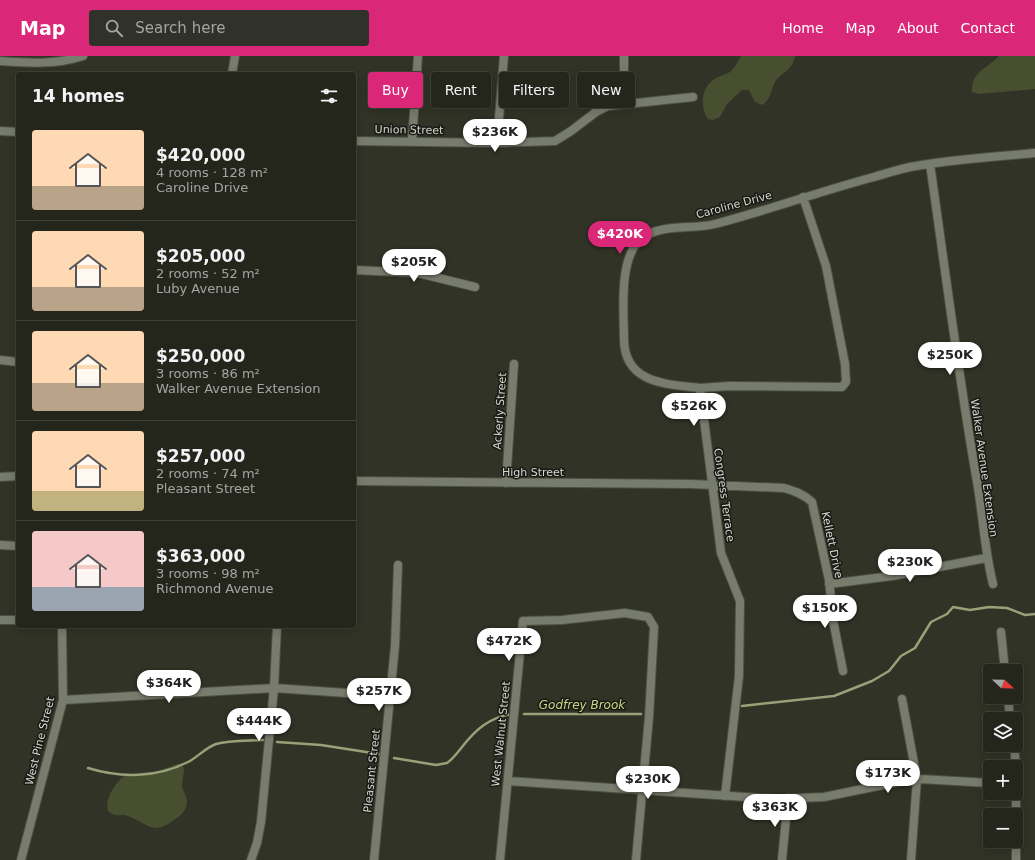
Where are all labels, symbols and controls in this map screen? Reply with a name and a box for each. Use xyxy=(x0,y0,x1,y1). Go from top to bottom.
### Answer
search box xyxy=(89,10,369,46)
text: Map xyxy=(20,17,65,39)
icon: search xyxy=(103,17,125,39)
text: Search here xyxy=(135,19,225,37)
text: Home xyxy=(782,20,824,36)
text: Map xyxy=(846,20,875,36)
text: About xyxy=(897,20,939,36)
text: Contact xyxy=(961,20,1015,36)
chip: Buy xyxy=(368,72,423,108)
chip: Rent xyxy=(431,72,491,108)
chip: Filters xyxy=(499,72,569,108)
chip: New xyxy=(577,72,635,108)
icon: filters xyxy=(318,85,340,107)
text: 14 homes xyxy=(32,86,125,106)
pin: $236K xyxy=(467,119,523,153)
street label: Union Street xyxy=(375,123,444,137)
text: $236K xyxy=(472,124,518,139)
text: $420,000 xyxy=(156,145,245,165)
icon: home xyxy=(64,146,112,194)
text: 4 rooms · 128 m² xyxy=(156,165,268,180)
text: Caroline Drive xyxy=(156,180,248,195)
street label: Caroline Drive xyxy=(695,189,774,221)
pin: $420K xyxy=(592,221,648,255)
text: $420K xyxy=(597,226,643,241)
text: $205,000 xyxy=(156,246,245,266)
icon: home xyxy=(64,247,112,295)
pin: $205K xyxy=(386,249,442,283)
text: $205K xyxy=(391,254,437,269)
text: 2 rooms · 52 m² xyxy=(156,266,260,281)
text: Luby Avenue xyxy=(156,281,240,296)
pin: $250K xyxy=(922,342,978,376)
text: $250,000 xyxy=(156,346,245,366)
icon: home xyxy=(64,347,112,395)
text: $250K xyxy=(927,347,973,362)
text: 3 rooms · 86 m² xyxy=(156,366,260,381)
street label: Ackerly Street xyxy=(491,371,509,450)
text: Walker Avenue Extension xyxy=(156,381,320,396)
pin: $526K xyxy=(666,393,722,427)
text: $526K xyxy=(671,398,717,413)
street label: Walker Avenue Extension xyxy=(968,398,1000,538)
text: $257,000 xyxy=(156,446,245,466)
icon: home xyxy=(64,447,112,495)
street label: Congress Terrace xyxy=(711,447,737,543)
text: 2 rooms · 74 m² xyxy=(156,466,260,481)
street label: High Street xyxy=(502,466,565,479)
text: Pleasant Street xyxy=(156,481,255,496)
street label: Kellett Drive xyxy=(819,511,845,580)
text: $363,000 xyxy=(156,546,245,566)
icon: home xyxy=(64,547,112,595)
pin: $230K xyxy=(882,549,938,583)
text: $230K xyxy=(887,554,933,569)
text: 3 rooms · 98 m² xyxy=(156,566,260,581)
text: Richmond Avenue xyxy=(156,581,274,596)
pin: $150K xyxy=(797,595,853,629)
text: $150K xyxy=(802,600,848,615)
pin: $472K xyxy=(481,628,537,662)
text: $472K xyxy=(486,633,532,648)
north arrow xyxy=(983,664,1023,704)
map controls xyxy=(983,664,1023,848)
pin: $364K xyxy=(141,670,197,704)
text: $364K xyxy=(146,675,192,690)
pin: $257K xyxy=(351,678,407,712)
street label: West Walnut Street xyxy=(489,680,513,787)
text: $257K xyxy=(356,683,402,698)
street label: West Pine Street xyxy=(23,695,57,787)
water label: Godfrey Brook xyxy=(539,698,626,712)
pin: $444K xyxy=(231,708,287,742)
button: layers xyxy=(983,712,1023,752)
text: $444K xyxy=(236,713,282,728)
street label: Pleasant Street xyxy=(361,728,383,813)
pin: $173K xyxy=(860,760,916,794)
button: + xyxy=(983,760,1023,800)
text: $173K xyxy=(865,765,911,780)
pin: $230K xyxy=(620,766,676,800)
text: $230K xyxy=(625,771,671,786)
pin: $363K xyxy=(747,794,803,828)
text: $363K xyxy=(752,799,798,814)
button: − xyxy=(983,808,1023,848)

